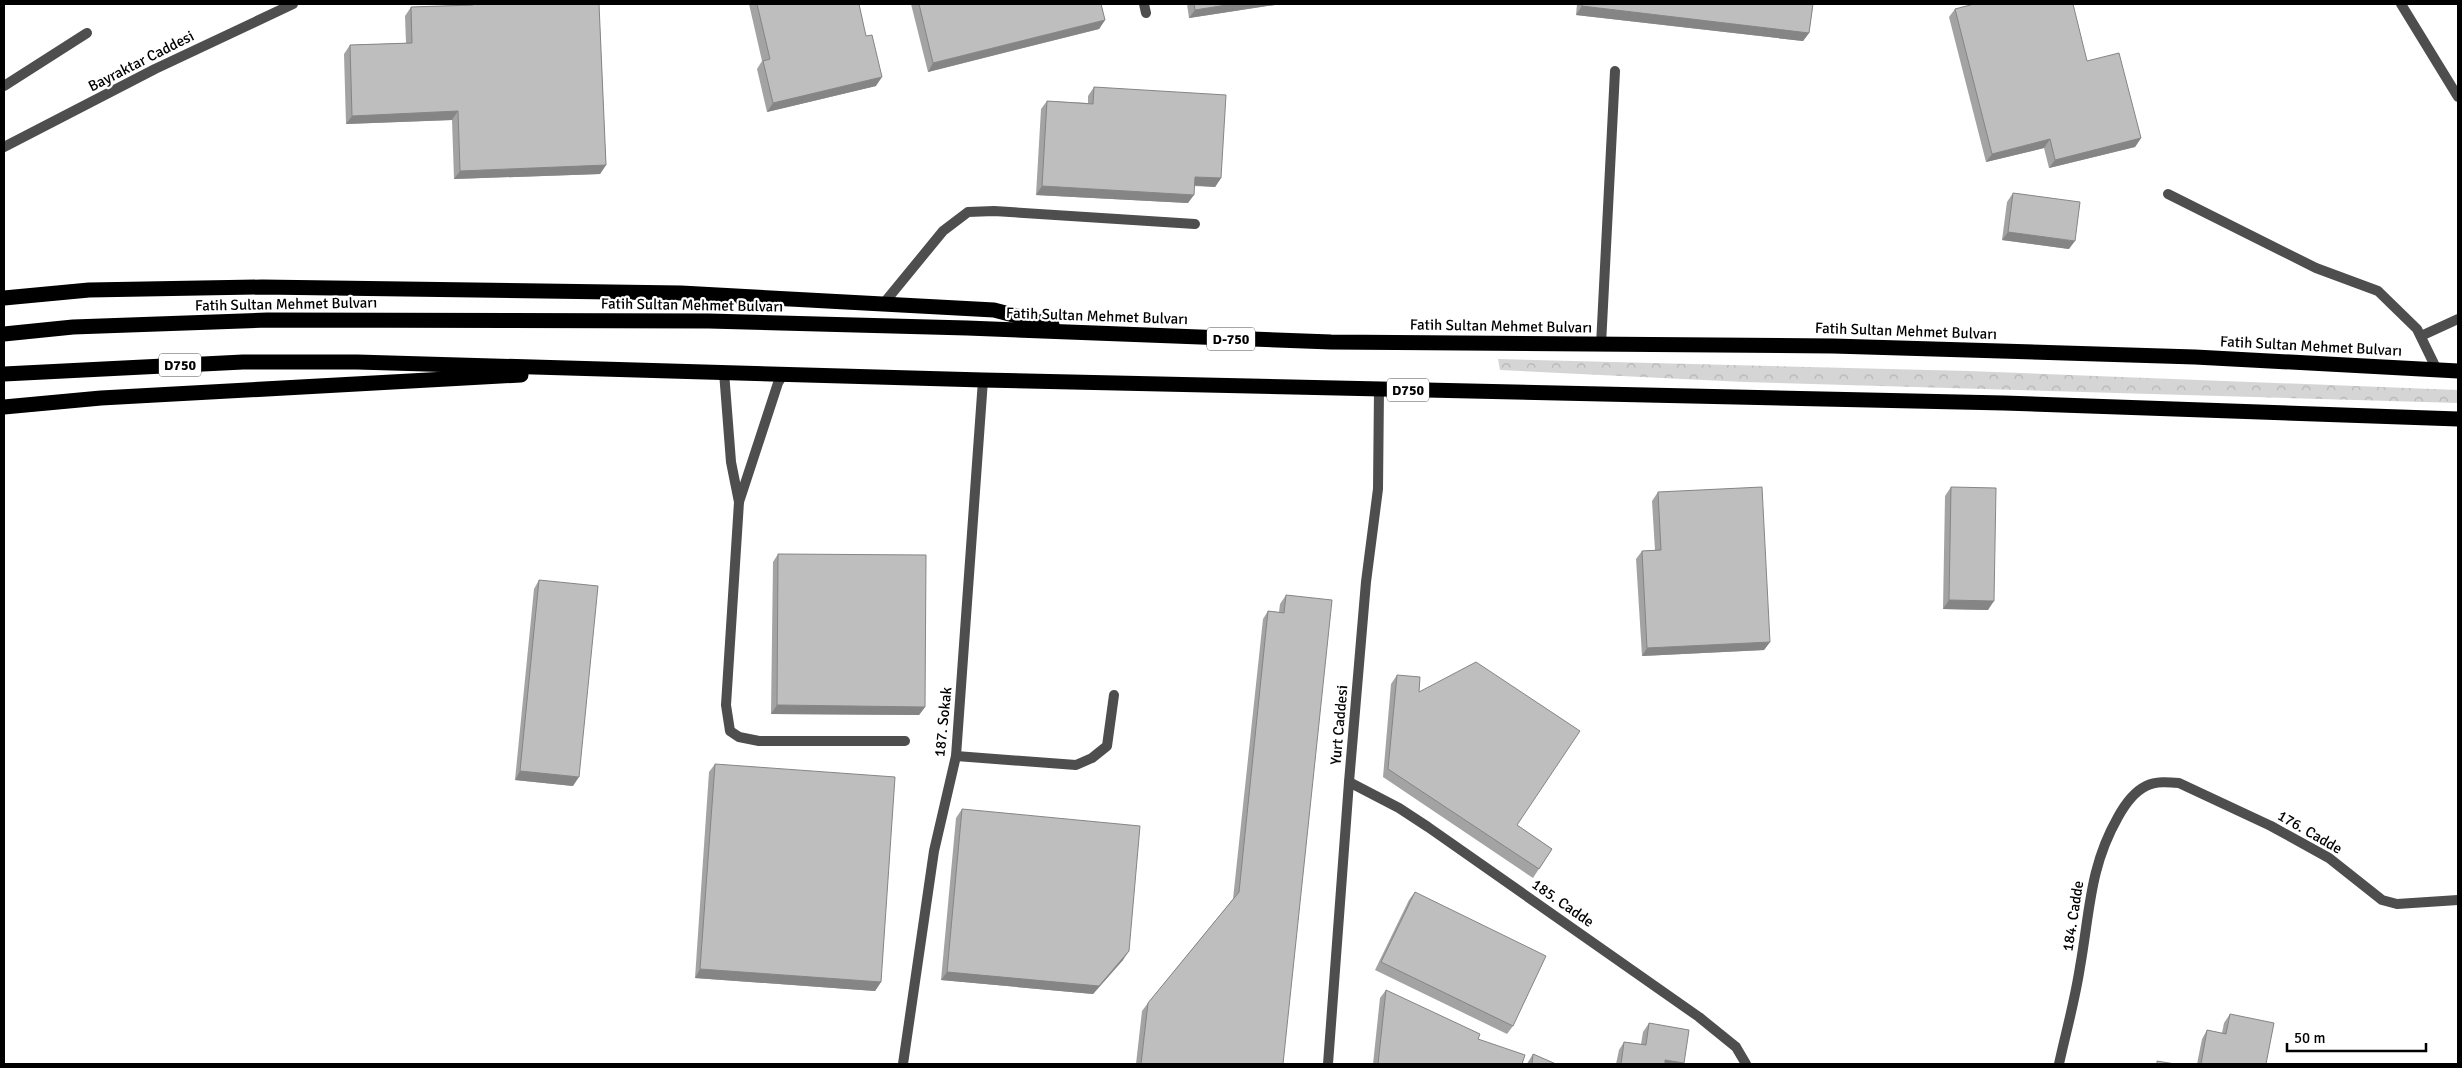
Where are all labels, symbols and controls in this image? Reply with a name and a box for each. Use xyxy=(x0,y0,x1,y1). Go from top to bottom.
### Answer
street label: Bayraktar Caddesi xyxy=(85,27,197,95)
street label: Fatih Sultan Mehmet Bulvarı xyxy=(195,293,377,315)
street label: Fatih Sultan Mehmet Bulvarı xyxy=(601,294,783,316)
street label: Fatih Sultan Mehmet Bulvarı xyxy=(1006,304,1188,328)
street label: Fatih Sultan Mehmet Bulvarı xyxy=(1410,315,1592,337)
street label: Fatih Sultan Mehmet Bulvarı xyxy=(1815,319,1997,343)
road number: D-750 xyxy=(1207,328,1255,350)
street label: Fatih Sultan Mehmet Bulvarı xyxy=(2220,332,2402,360)
road number: D750 xyxy=(159,354,201,376)
road number: D750 xyxy=(1387,378,1429,402)
street label: Yurt Caddesi xyxy=(1327,684,1351,766)
street label: 187. Sokak xyxy=(930,686,956,758)
street label: 176. Cadde xyxy=(2275,806,2345,858)
street label: 185. Cadde xyxy=(1529,875,1597,931)
street label: 184. Cadde xyxy=(2059,879,2087,953)
scale bar xyxy=(2287,1020,2426,1052)
text: 50 m xyxy=(2294,1029,2325,1047)

